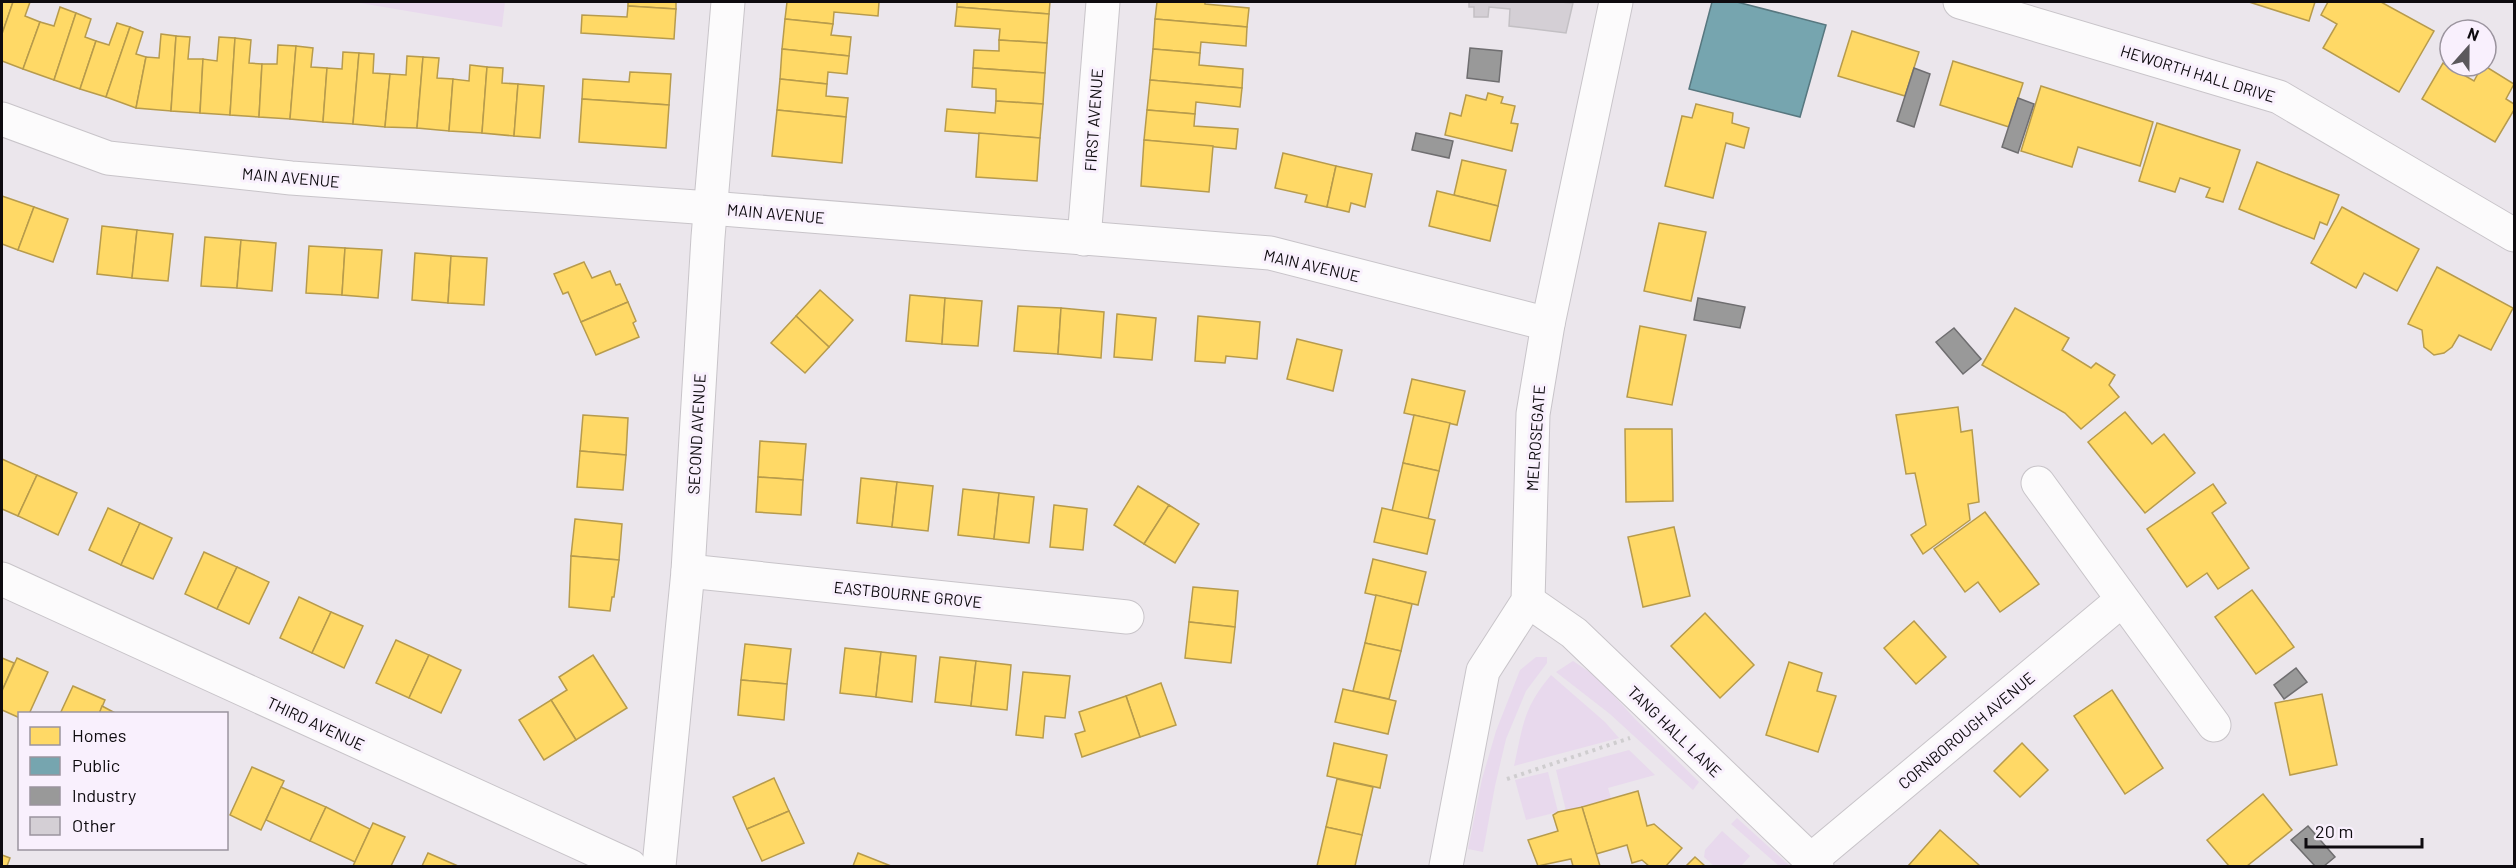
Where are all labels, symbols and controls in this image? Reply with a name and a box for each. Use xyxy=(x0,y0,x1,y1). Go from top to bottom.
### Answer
north arrow xyxy=(2438,18,2498,78)
text: N xyxy=(2465,23,2482,44)
street label: HEWORTH HALL DRIVE xyxy=(2118,40,2278,106)
street label: FIRST AVENUE xyxy=(1080,68,1106,172)
street label: MAIN AVENUE xyxy=(241,163,341,191)
street label: MAIN AVENUE xyxy=(726,199,826,227)
street label: MAIN AVENUE xyxy=(1262,245,1362,285)
street label: SECOND AVENUE xyxy=(683,373,709,495)
street label: MELROSEGATE xyxy=(1522,384,1548,492)
street label: EASTBOURNE GROVE xyxy=(833,577,983,611)
street label: CORNBOROUGH AVENUE xyxy=(1894,667,2038,793)
street label: TANG HALL LANE xyxy=(1624,681,1726,781)
street label: THIRD AVENUE xyxy=(264,692,368,754)
legend xyxy=(18,712,228,850)
text: Homes xyxy=(72,724,126,746)
text: Public xyxy=(72,754,120,776)
text: Industry xyxy=(72,784,136,806)
scale bar xyxy=(2306,811,2422,849)
text: Other xyxy=(72,814,116,836)
text: 20 m xyxy=(2315,820,2353,842)

